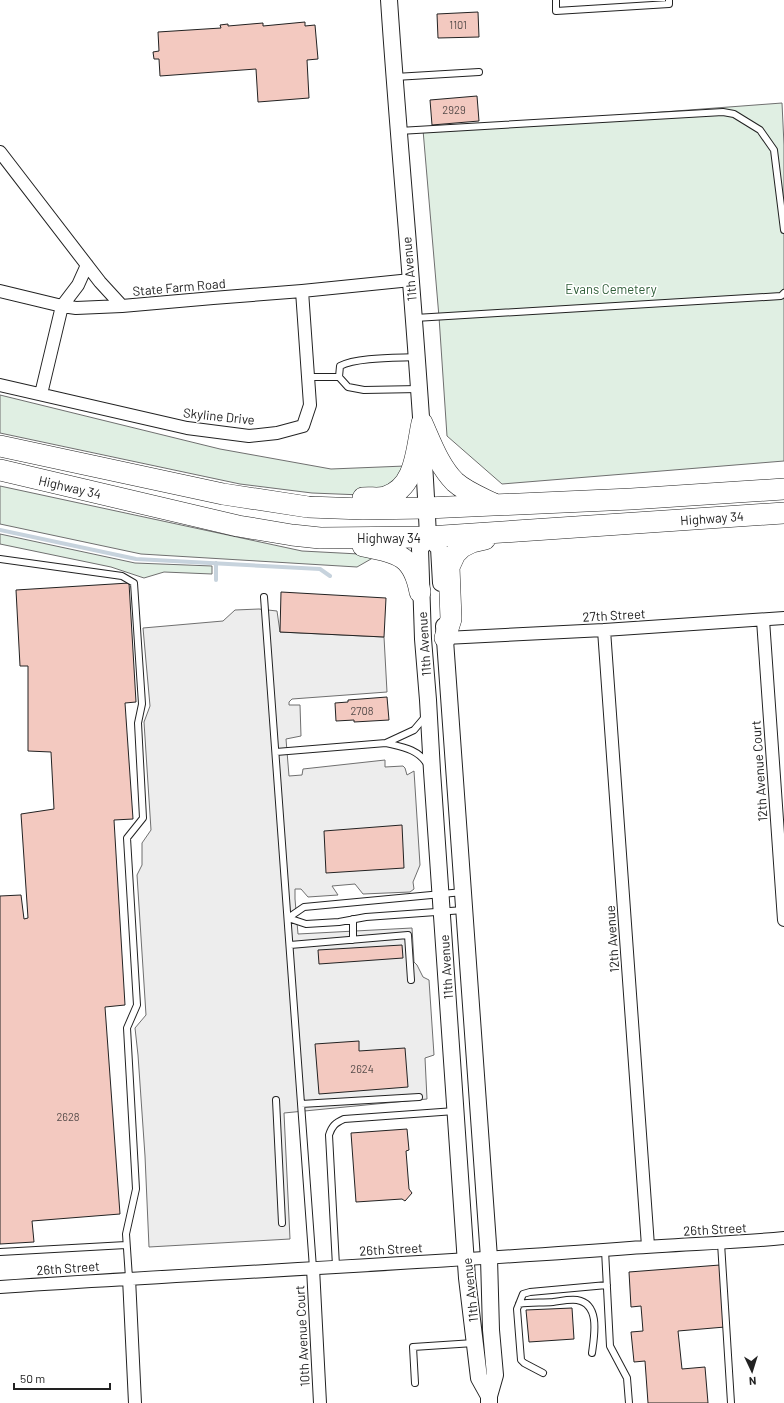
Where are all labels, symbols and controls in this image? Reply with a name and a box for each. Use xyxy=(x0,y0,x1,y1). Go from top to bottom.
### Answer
house number: 1101 xyxy=(449,18,467,31)
house number: 2929 xyxy=(442,103,466,116)
street label: 11th Avenue xyxy=(398,236,420,302)
street label: State Farm Road xyxy=(132,275,226,299)
park label: Evans Cemetery xyxy=(565,281,657,297)
street label: Skyline Drive xyxy=(182,404,256,428)
street label: Highway 34 xyxy=(37,472,103,502)
street label: Highway 34 xyxy=(680,508,744,528)
street label: Highway 34 xyxy=(357,530,421,546)
street label: 27th Street xyxy=(582,605,646,625)
street label: 11th Avenue xyxy=(414,611,434,677)
house number: 2708 xyxy=(350,704,374,717)
street label: 12th Avenue Court xyxy=(747,720,771,822)
street label: 12th Avenue xyxy=(602,905,622,973)
street label: 11th Avenue xyxy=(436,934,456,1000)
house number: 2624 xyxy=(350,1062,374,1075)
house number: 2628 xyxy=(56,1110,80,1123)
street label: 26th Street xyxy=(683,1219,747,1239)
street label: 26th Street xyxy=(359,1239,423,1259)
street label: 11th Avenue xyxy=(459,1257,481,1323)
street label: 26th Street xyxy=(36,1258,100,1278)
street label: 10th Avenue Court xyxy=(291,1285,313,1387)
north arrow xyxy=(732,1351,772,1391)
scale bar xyxy=(14,1365,110,1391)
text: 50 m xyxy=(20,1371,45,1385)
text: N xyxy=(749,1375,757,1388)

